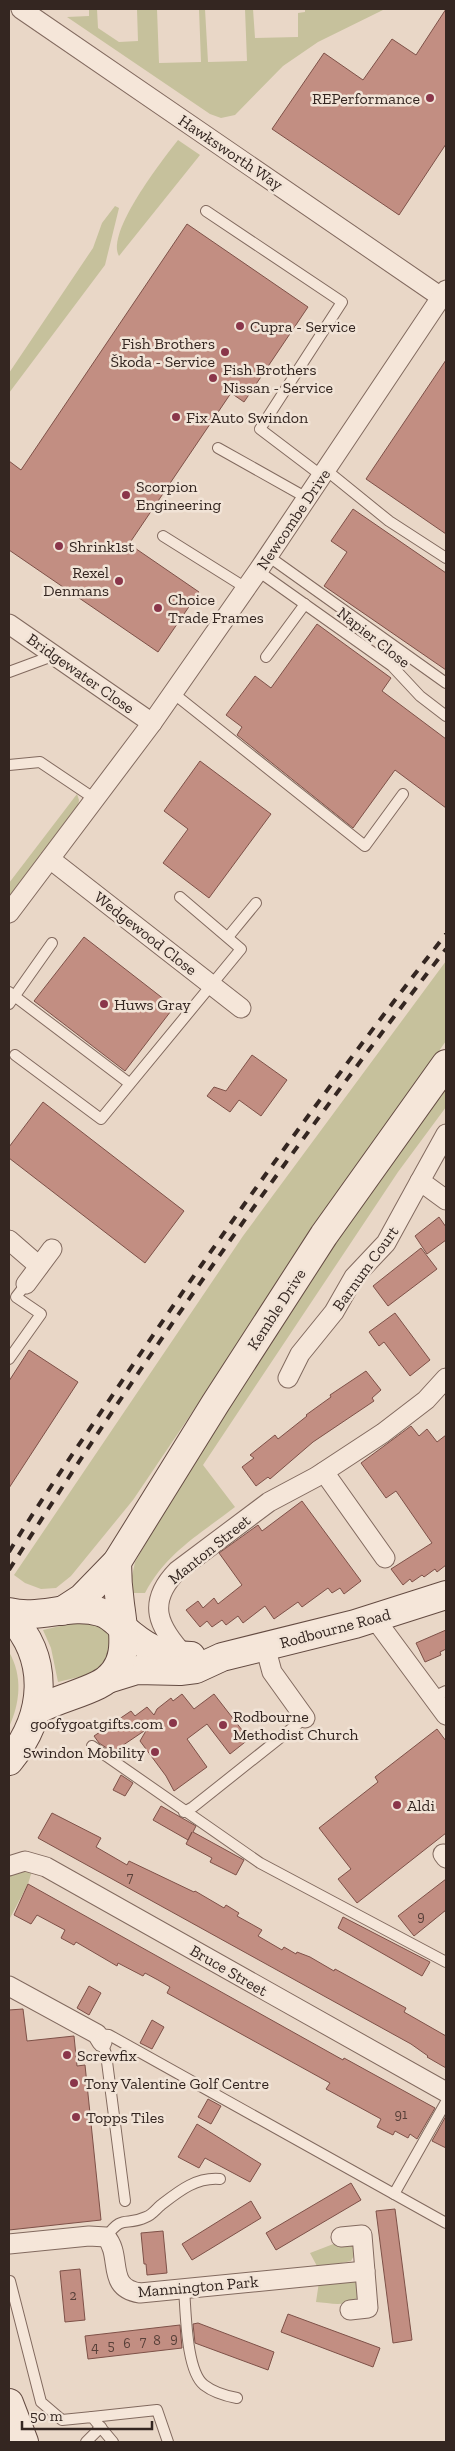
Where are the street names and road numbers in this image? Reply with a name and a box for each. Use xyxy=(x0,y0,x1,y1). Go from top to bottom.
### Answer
street label: Hawksworth Way xyxy=(175,111,287,195)
street label: Newcombe Drive xyxy=(253,465,334,573)
street label: Napier Close xyxy=(333,603,414,672)
street label: Bridgewater Close xyxy=(23,629,138,718)
street label: Wedgewood Close xyxy=(91,887,201,979)
street label: Barnum Court xyxy=(328,1222,402,1314)
street label: Kemble Drive xyxy=(243,1265,310,1353)
street label: Manton Street xyxy=(164,1511,254,1588)
street label: Rodbourne Road xyxy=(278,1605,393,1652)
street label: Bruce Street xyxy=(187,1941,271,2000)
street label: Mannington Park xyxy=(137,2272,260,2301)

